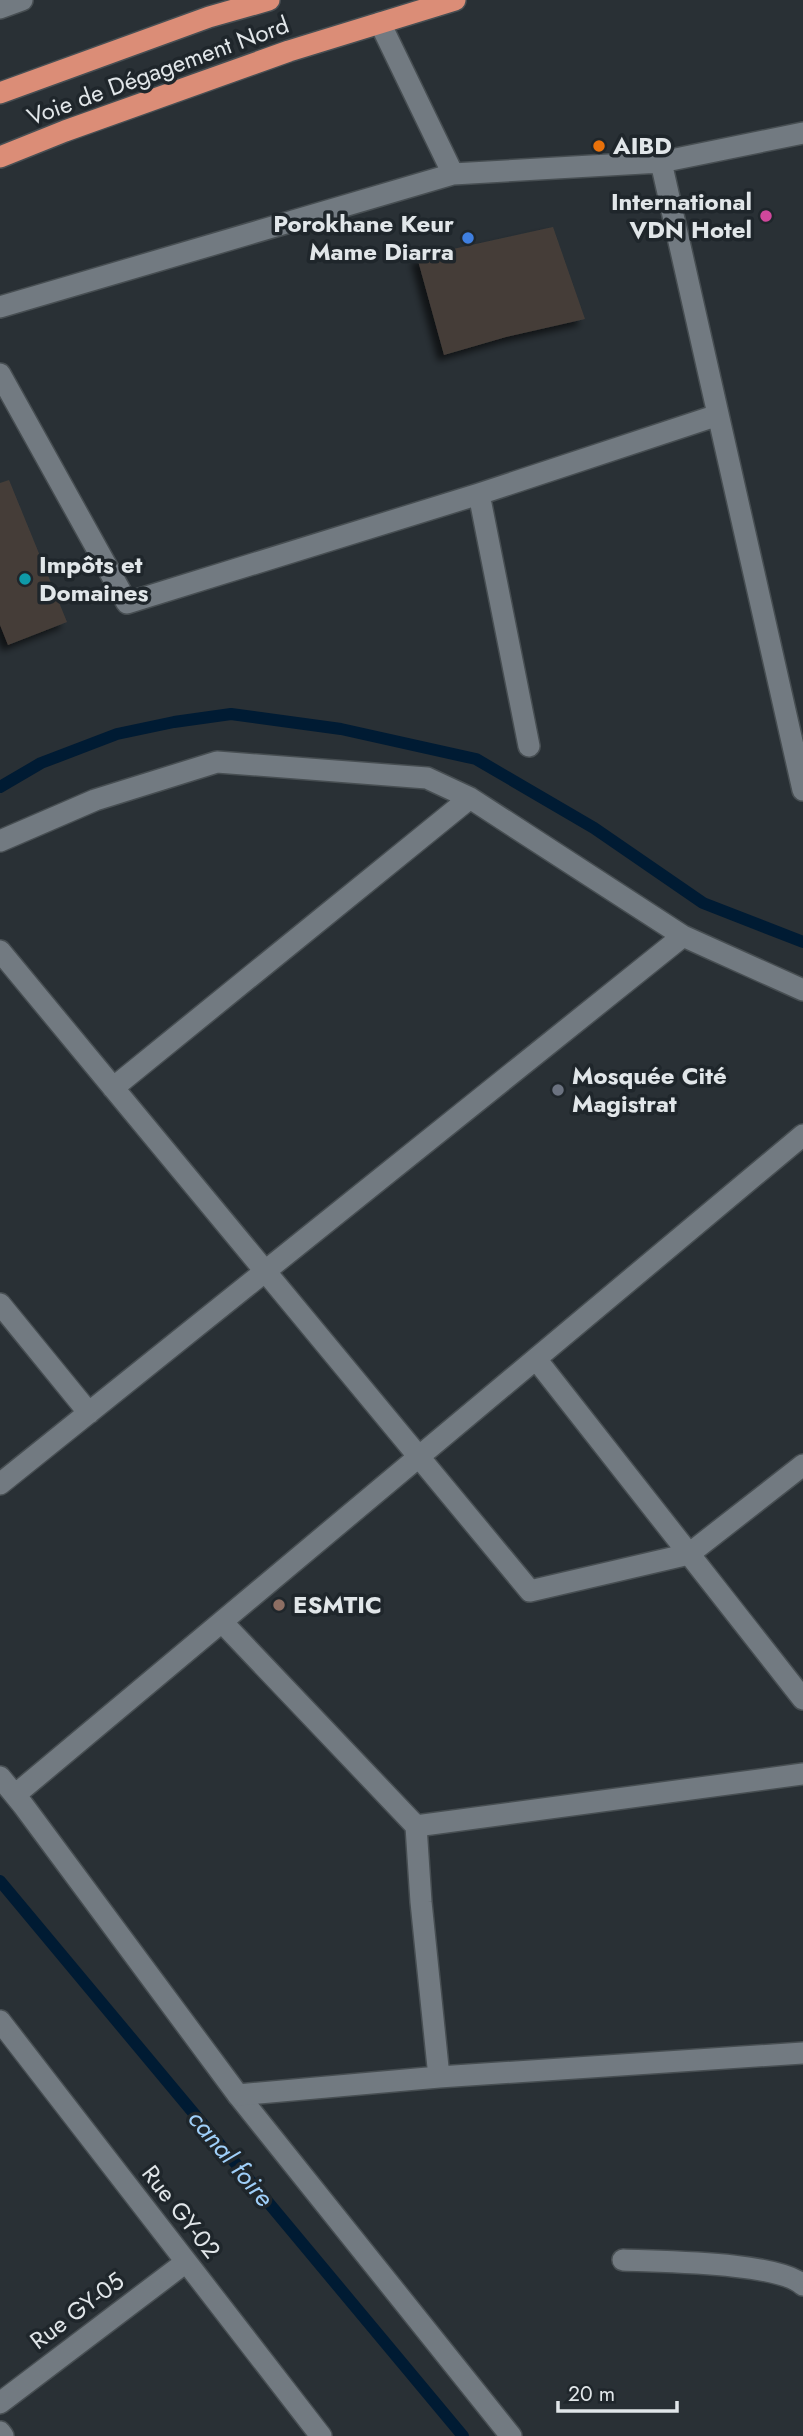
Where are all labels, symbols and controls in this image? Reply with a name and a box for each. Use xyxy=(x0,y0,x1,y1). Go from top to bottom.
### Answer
street label: Voie de Dégagement Nord xyxy=(22,7,294,134)
place label: AIBD xyxy=(612,128,672,163)
marker: AIBD xyxy=(591,138,607,154)
place label: International VDN Hotel xyxy=(611,184,752,247)
place label: Porokhane Keur Mame Diarra xyxy=(273,206,454,269)
marker: International VDN Hotel xyxy=(758,208,774,224)
marker: Porokhane Keur Mame Diarra xyxy=(460,230,476,246)
place label: Impôts et Domaines xyxy=(39,547,149,610)
marker: Impôts et Domaines xyxy=(17,571,33,587)
place label: Mosquée Cité Magistrat xyxy=(572,1058,727,1121)
marker: Mosquée Cité Magistrat xyxy=(550,1082,566,1098)
place label: ESMTIC xyxy=(293,1587,382,1622)
marker: ESMTIC xyxy=(271,1597,287,1613)
water label: canal foire xyxy=(179,2101,283,2215)
street label: Rue GY-02 xyxy=(134,2158,229,2266)
street label: Rue GY-05 xyxy=(22,2264,131,2358)
scale bar xyxy=(558,2370,677,2414)
text: 20 m xyxy=(568,2379,615,2409)

